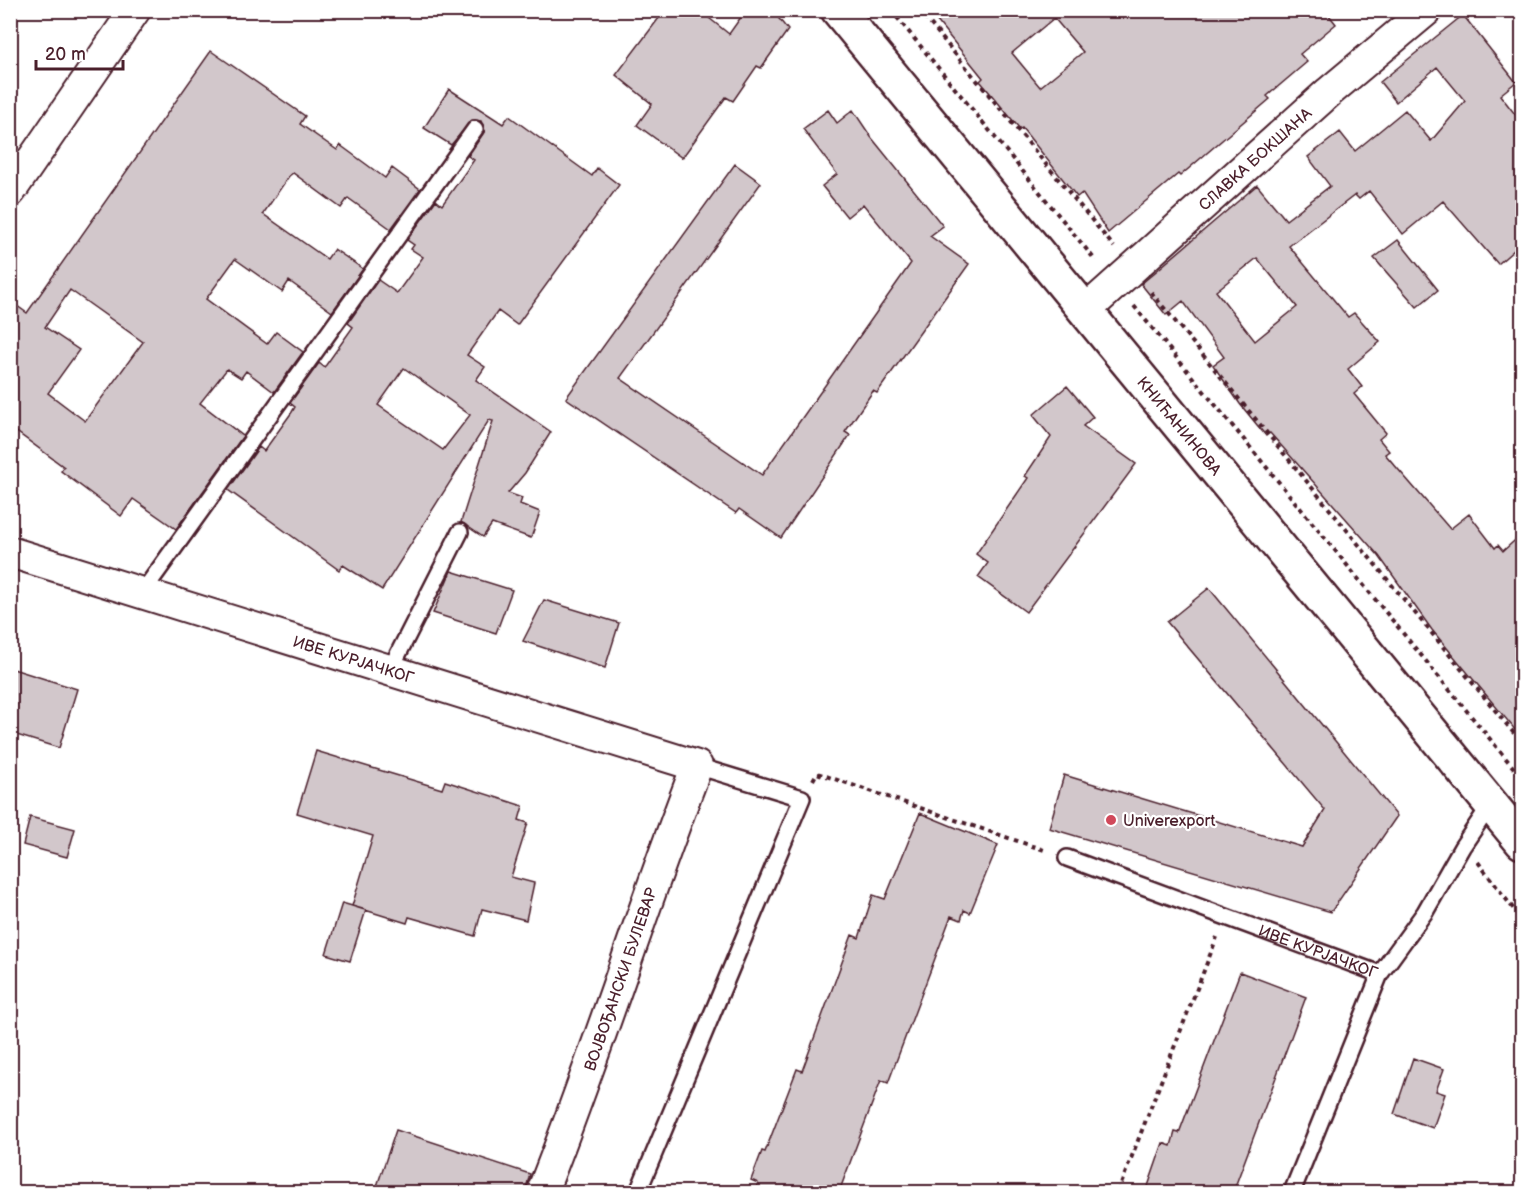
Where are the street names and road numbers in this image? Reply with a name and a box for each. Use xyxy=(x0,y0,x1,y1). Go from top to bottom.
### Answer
street label: СЛАВКА БОКШАНА xyxy=(1195,104,1316,215)
street label: КНИЋАНИНОВА xyxy=(1132,373,1225,480)
street label: ИВЕ КУРЈАЧКОГ xyxy=(290,633,416,688)
street label: ВОЈВОЂАНСКИ БУЛЕВАР xyxy=(581,885,662,1074)
street label: ИВЕ КУРЈАЧКОГ xyxy=(1255,922,1380,983)

